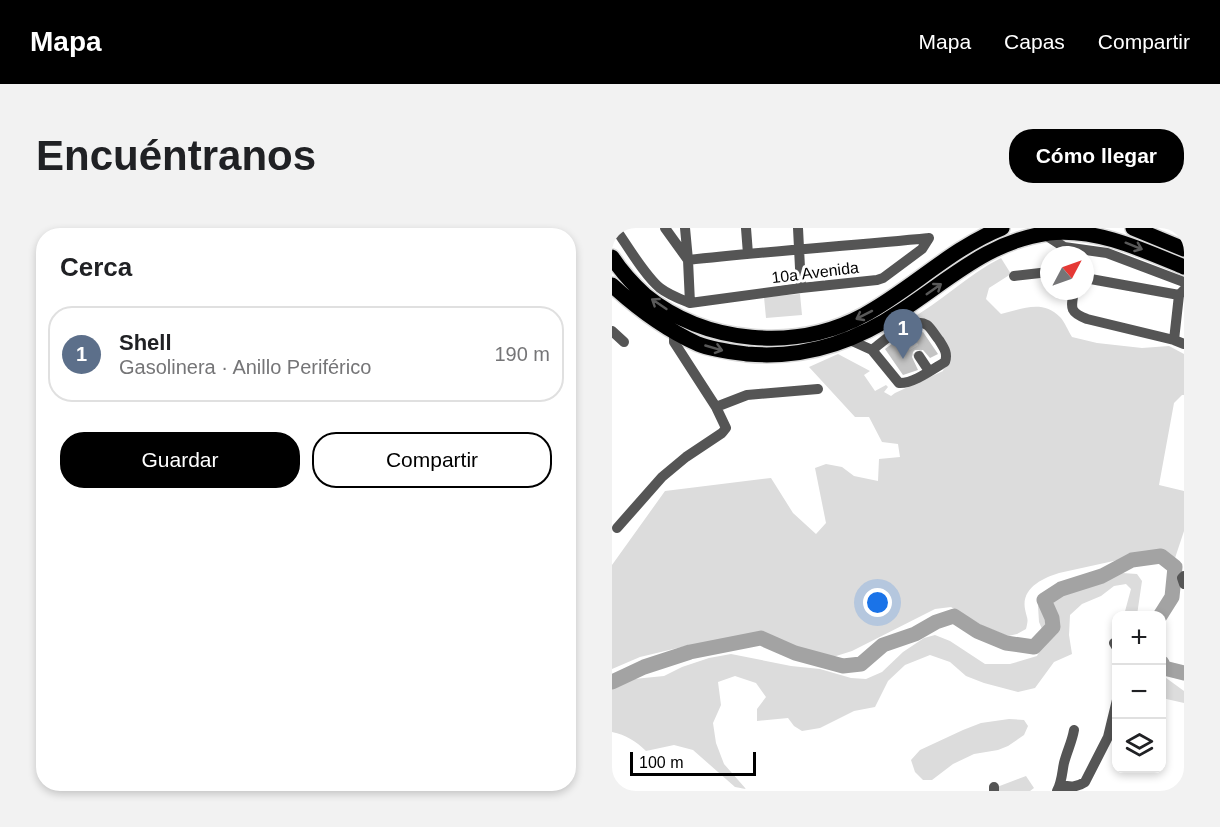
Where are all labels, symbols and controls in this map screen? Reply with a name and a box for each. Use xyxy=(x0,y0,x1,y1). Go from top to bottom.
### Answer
text: Mapa xyxy=(30,26,102,57)
text: Mapa xyxy=(919,30,971,53)
text: Capas xyxy=(1004,30,1065,53)
text: Compartir xyxy=(1098,30,1190,53)
button: Cómo llegar xyxy=(1009,129,1184,183)
text: Encuéntranos xyxy=(36,132,316,179)
one-way arrow xyxy=(1124,241,1142,252)
north arrow xyxy=(1040,246,1094,300)
text: Cerca xyxy=(60,252,132,282)
street label: 10a Avenida xyxy=(770,259,860,286)
one-way arrow xyxy=(925,283,941,295)
one-way arrow xyxy=(651,298,667,310)
one-way arrow xyxy=(856,309,873,321)
pin: 1 xyxy=(884,310,922,359)
text: Shell xyxy=(119,330,172,355)
text: 1 xyxy=(76,343,87,365)
text: 190 m xyxy=(494,343,550,365)
one-way arrow xyxy=(704,343,723,355)
text: Gasolinera · Anillo Periférico xyxy=(119,356,371,378)
button: Guardar xyxy=(60,432,300,488)
button: Compartir xyxy=(312,432,552,488)
your location xyxy=(863,588,892,617)
map controls xyxy=(1112,611,1166,773)
button: + xyxy=(1112,611,1166,665)
button: − xyxy=(1112,665,1166,719)
button: layers xyxy=(1112,719,1166,773)
scale bar xyxy=(630,749,756,776)
text: 100 m xyxy=(639,754,683,771)

